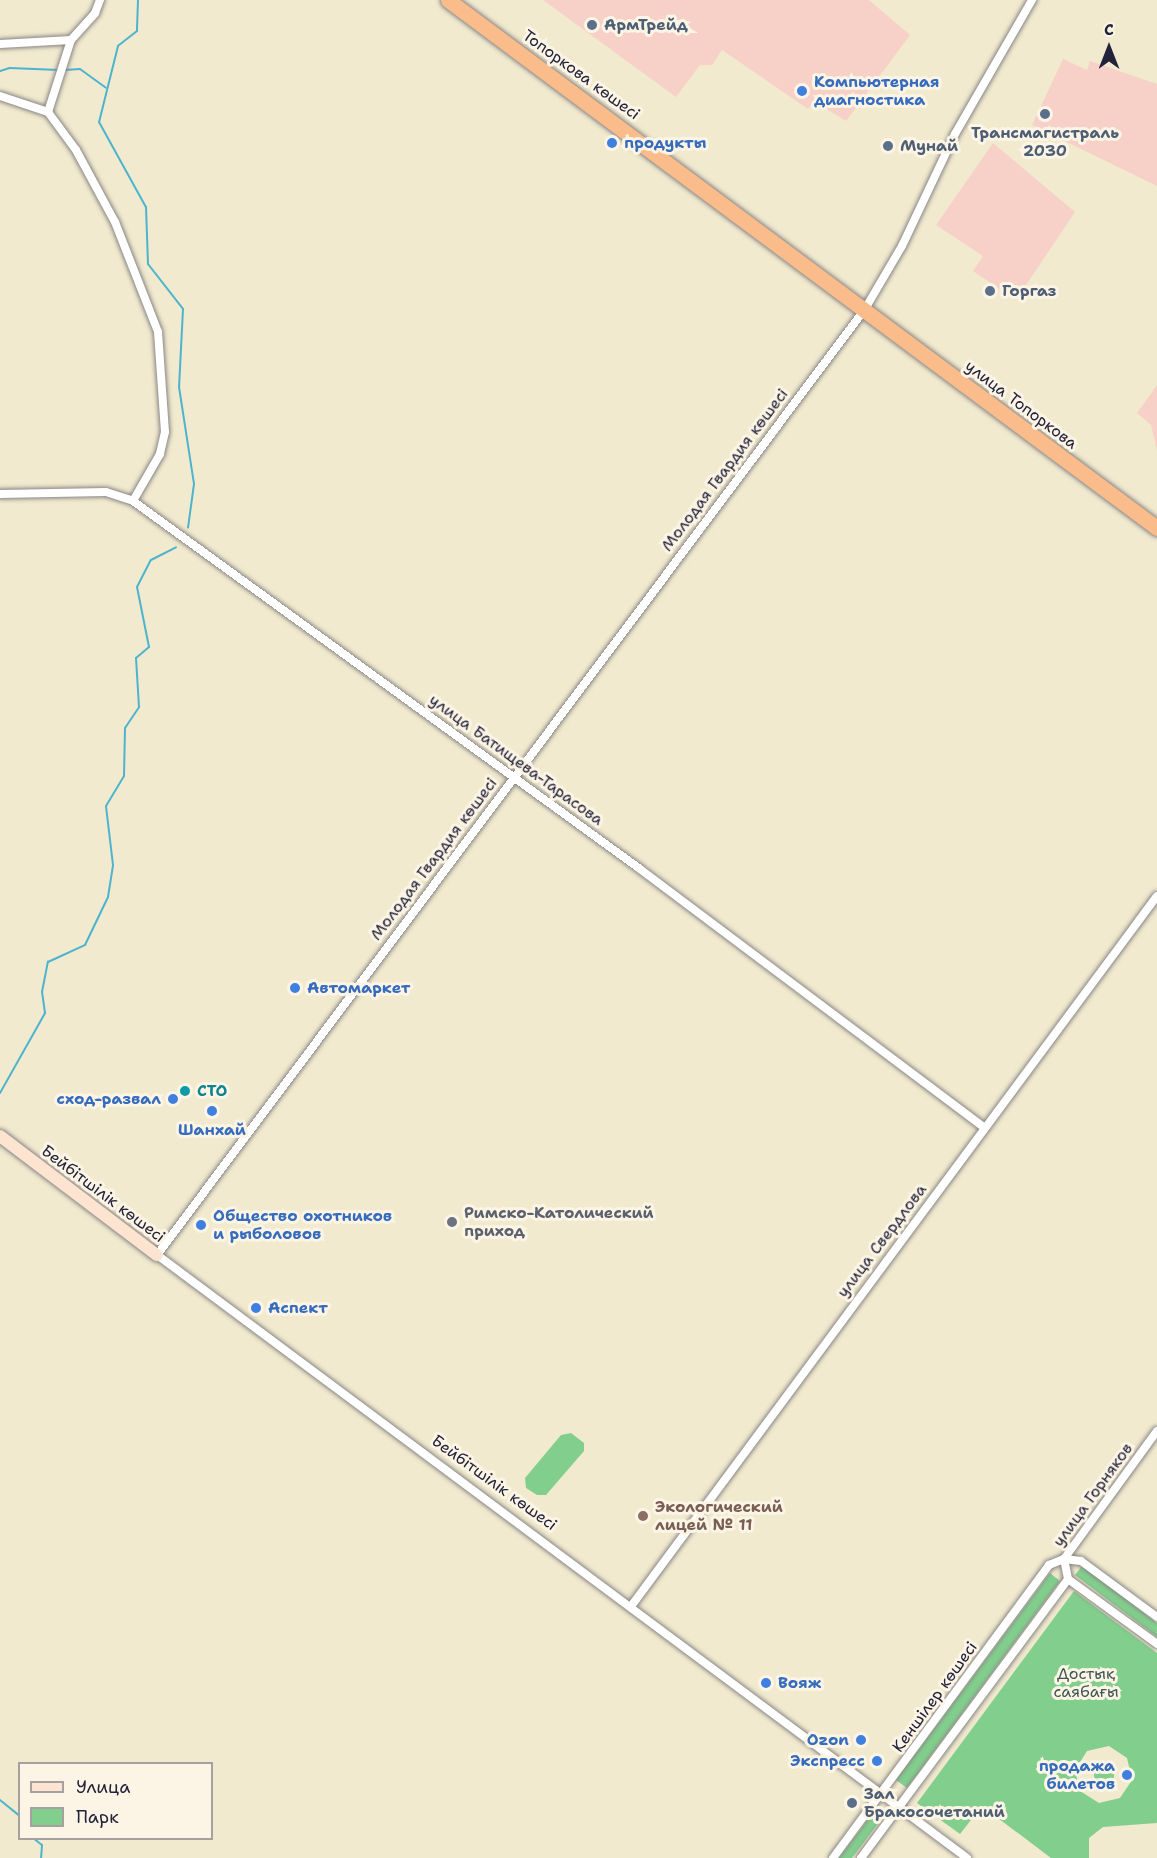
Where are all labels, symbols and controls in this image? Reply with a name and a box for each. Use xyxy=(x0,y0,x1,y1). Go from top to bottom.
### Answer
place label: АрмТрейд xyxy=(604,15,688,35)
marker: АрмТрейд xyxy=(585,18,599,32)
north arrow xyxy=(1079,18,1139,78)
text: С xyxy=(1104,19,1114,40)
street label: Топоркова көшесі xyxy=(519,26,643,124)
place label: Компьютерная диагностика xyxy=(814,72,940,110)
marker: Компьютерная диагностика xyxy=(795,84,809,98)
marker: Трансмагистраль 2030 xyxy=(1038,107,1052,121)
place label: Трансмагистраль 2030 xyxy=(971,123,1119,161)
place label: продукты xyxy=(624,133,706,153)
marker: продукты xyxy=(605,136,619,150)
place label: Мунай xyxy=(900,136,958,156)
marker: Мунай xyxy=(881,139,895,153)
place label: Горгаз xyxy=(1002,281,1056,301)
marker: Горгаз xyxy=(983,284,997,298)
street label: улица Топоркова xyxy=(961,357,1081,453)
street label: Молодая Гвардия көшесі xyxy=(658,385,792,555)
street label: улица Батищева-Тарасова xyxy=(425,690,607,830)
street label: Молодая Гвардия көшесі xyxy=(367,774,501,944)
place label: Автомаркет xyxy=(307,978,410,998)
marker: Автомаркет xyxy=(288,981,302,995)
place label: СТО xyxy=(197,1081,227,1101)
marker: СТО xyxy=(178,1084,192,1098)
place label: сход-развал xyxy=(57,1089,161,1109)
marker: сход-развал xyxy=(166,1092,180,1106)
marker: Шанхай xyxy=(205,1104,219,1118)
place label: Шанхай xyxy=(178,1120,246,1140)
street label: Бейбітшілік көшесі xyxy=(37,1141,169,1247)
street label: улица Свердлова xyxy=(833,1181,931,1301)
place label: Римско-Католический приход xyxy=(464,1203,654,1241)
place label: Общество охотников и рыболовов xyxy=(213,1206,392,1244)
marker: Римско-Католический приход xyxy=(445,1215,459,1229)
marker: Общество охотников и рыболовов xyxy=(194,1218,208,1232)
place label: Аспект xyxy=(268,1298,328,1318)
marker: Аспект xyxy=(249,1301,263,1315)
street label: Бейбітшілік көшесі xyxy=(428,1431,560,1535)
street label: улица Горняков xyxy=(1049,1439,1137,1551)
place label: Экологический лицей № 11 xyxy=(655,1497,783,1535)
marker: Экологический лицей № 11 xyxy=(636,1509,650,1523)
street label: Кеншілер көшесі xyxy=(889,1638,981,1756)
park label: Достық саябағы xyxy=(1053,1664,1119,1702)
place label: Вояж xyxy=(778,1673,821,1693)
marker: Вояж xyxy=(759,1676,773,1690)
place label: Ozon xyxy=(807,1730,849,1750)
marker: Ozon xyxy=(854,1733,868,1747)
place label: Экспресс xyxy=(790,1751,865,1771)
marker: Экспресс xyxy=(870,1754,884,1768)
place label: продажа билетов xyxy=(1039,1756,1115,1794)
legend xyxy=(18,1762,213,1840)
marker: продажа билетов xyxy=(1120,1768,1134,1782)
text: Улица xyxy=(76,1775,130,1799)
place label: Зал Бракосочетаний xyxy=(864,1784,1005,1822)
marker: Зал Бракосочетаний xyxy=(845,1796,859,1810)
text: Парк xyxy=(76,1805,119,1829)

